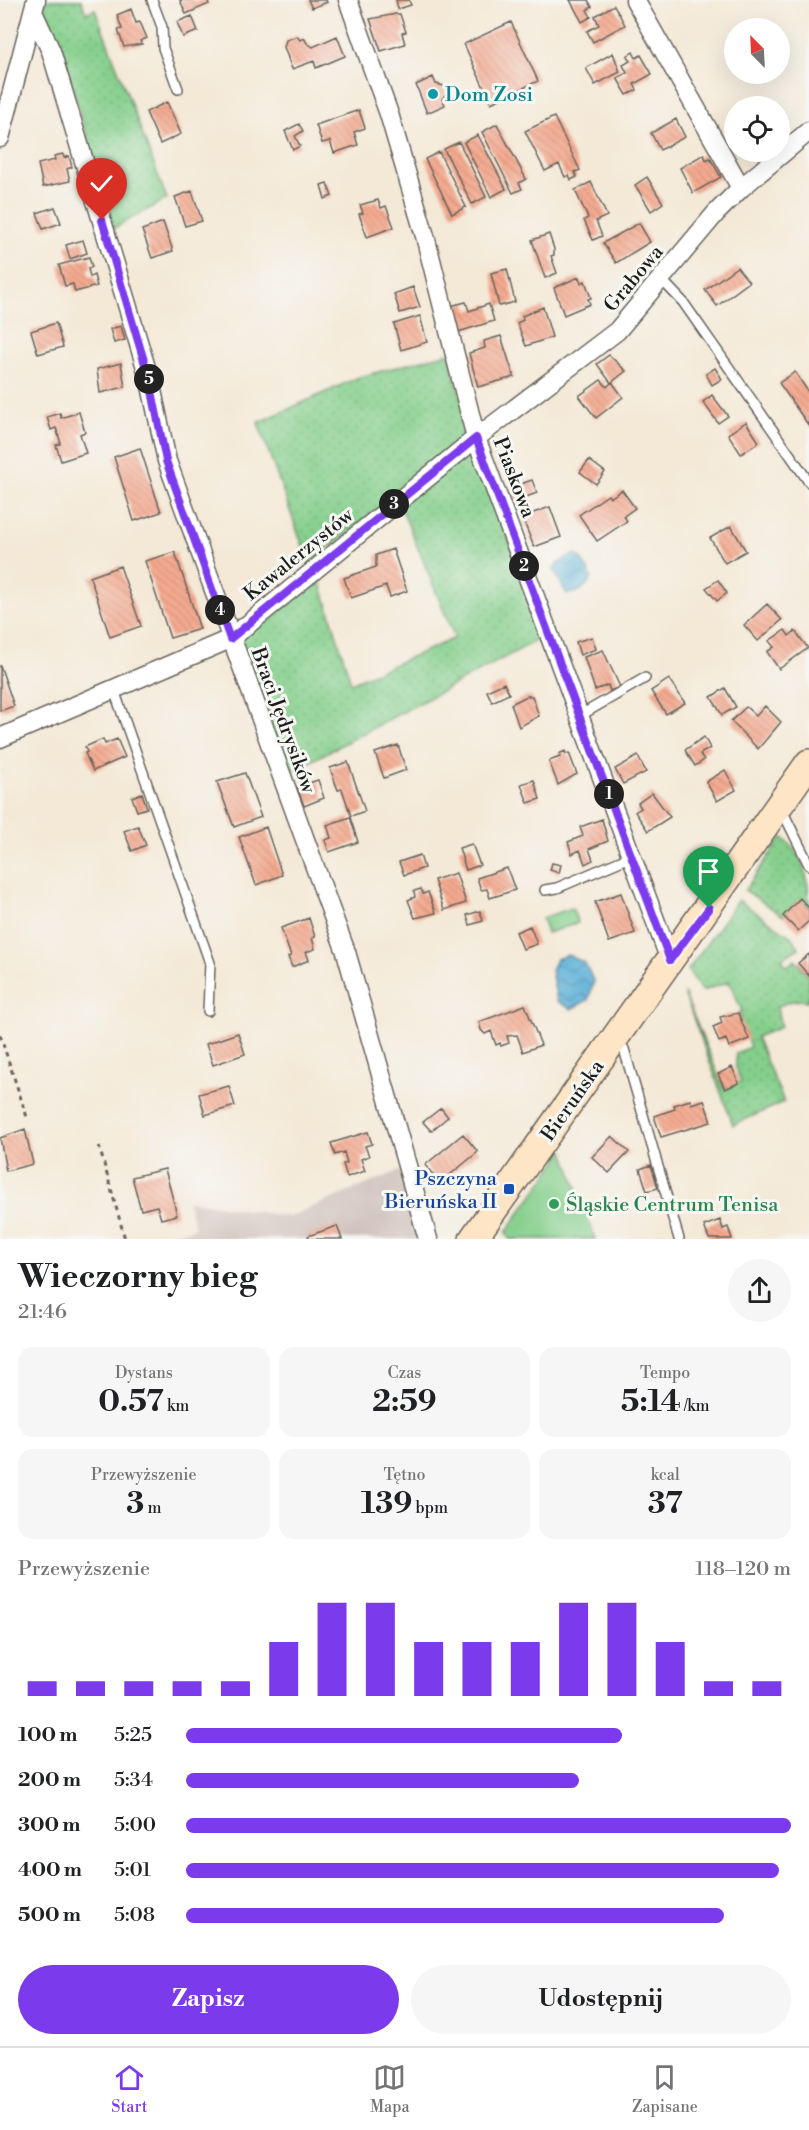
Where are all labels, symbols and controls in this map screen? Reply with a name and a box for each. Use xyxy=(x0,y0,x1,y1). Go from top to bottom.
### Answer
north arrow xyxy=(724,18,790,84)
map controls xyxy=(724,18,790,162)
place label: Dom Zosi xyxy=(445,83,533,108)
marker: Dom Zosi xyxy=(426,87,440,101)
button: locate xyxy=(724,96,790,162)
pin xyxy=(76,158,127,220)
icon: check xyxy=(85,167,118,200)
street label: Grabowa xyxy=(599,240,670,318)
pin: 5 xyxy=(134,364,164,394)
text: 5 xyxy=(144,369,154,389)
street label: Piaskowa xyxy=(487,434,541,522)
pin: 3 xyxy=(379,489,409,519)
text: 3 xyxy=(389,494,399,514)
street label: Kawalerzystów xyxy=(239,503,360,607)
pin: 2 xyxy=(509,551,539,581)
text: 2 xyxy=(519,556,529,576)
pin: 4 xyxy=(205,595,235,625)
text: 4 xyxy=(215,600,225,620)
street label: Braci Jędrysików xyxy=(244,643,321,798)
pin: 1 xyxy=(594,779,624,809)
text: 1 xyxy=(605,784,613,804)
pin xyxy=(683,846,734,908)
icon: arrive xyxy=(692,855,725,888)
street label: Bieruńska xyxy=(536,1055,611,1147)
place label: Pszczyna Bieruńska II xyxy=(383,1167,498,1215)
marker: Pszczyna Bieruńska II xyxy=(502,1182,516,1196)
place label: Śląskie Centrum Tenisa xyxy=(566,1192,779,1218)
marker: Śląskie Centrum Tenisa xyxy=(547,1197,561,1211)
text: Wieczorny bieg xyxy=(18,1257,257,1298)
button: share xyxy=(728,1259,791,1322)
text: 21:46 xyxy=(18,1300,67,1325)
text: Dystans xyxy=(115,1363,173,1383)
text: Czas xyxy=(388,1363,421,1383)
text: Tempo xyxy=(640,1363,690,1383)
text: 0.57 xyxy=(98,1383,164,1421)
text: 2:59 xyxy=(372,1383,437,1421)
text: 5:14 xyxy=(621,1383,681,1421)
text: km xyxy=(164,1396,189,1416)
text: /km xyxy=(681,1396,710,1416)
text: Przewyższenie xyxy=(91,1465,197,1485)
text: Tętno xyxy=(383,1465,426,1485)
text: kcal xyxy=(651,1465,680,1485)
text: 3 xyxy=(126,1485,144,1523)
text: 139 xyxy=(361,1485,412,1523)
text: 37 xyxy=(648,1485,683,1523)
text: m xyxy=(144,1498,162,1518)
text: bpm xyxy=(412,1498,448,1518)
text: Przewyższenie xyxy=(18,1557,150,1582)
text: 118–120 m xyxy=(695,1557,791,1582)
text: 100 m xyxy=(18,1723,77,1748)
text: 5:25 xyxy=(114,1723,152,1748)
text: 200 m xyxy=(18,1768,81,1793)
text: 5:34 xyxy=(114,1768,153,1793)
text: 300 m xyxy=(18,1813,81,1838)
text: 5:00 xyxy=(114,1813,156,1838)
text: 400 m xyxy=(18,1858,82,1883)
text: 5:01 xyxy=(114,1858,151,1883)
text: 500 m xyxy=(18,1903,81,1928)
text: 5:08 xyxy=(114,1903,155,1928)
button: Zapisz xyxy=(18,1965,399,2034)
button: Udostępnij xyxy=(411,1965,791,2034)
tab: Start xyxy=(111,2061,147,2117)
tab: Mapa xyxy=(370,2061,410,2117)
tab: Zapisane xyxy=(632,2061,698,2117)

